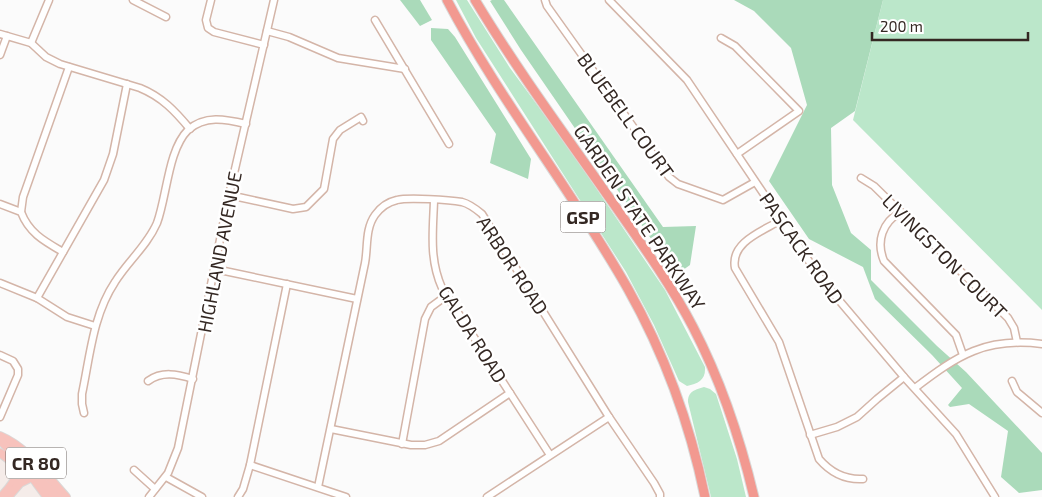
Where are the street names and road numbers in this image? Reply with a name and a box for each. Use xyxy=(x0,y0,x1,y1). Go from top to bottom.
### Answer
street label: BLUEBELL COURT xyxy=(573,48,679,182)
street label: GARDEN STATE PARKWAY xyxy=(569,120,711,314)
street label: HIGHLAND AVENUE xyxy=(192,169,246,335)
street label: PASCACK ROAD xyxy=(755,188,849,308)
street label: LIVINGSTON COURT xyxy=(878,189,1012,323)
road number: GSP xyxy=(560,202,606,232)
street label: ARBOR ROAD xyxy=(473,211,553,319)
street label: GALDA ROAD xyxy=(434,281,512,387)
road number: CR 80 xyxy=(6,448,66,478)

